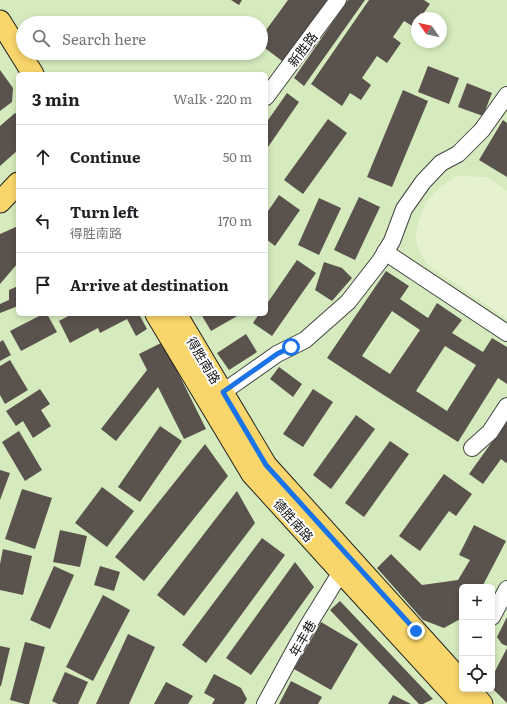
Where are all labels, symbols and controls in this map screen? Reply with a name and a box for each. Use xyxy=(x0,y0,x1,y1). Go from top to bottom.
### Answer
north arrow xyxy=(411,12,447,48)
search box xyxy=(16,16,268,60)
icon: search xyxy=(30,27,52,49)
text: Search here xyxy=(62,27,146,50)
street label: 新胜路 xyxy=(283,28,321,70)
text: 3 min xyxy=(32,86,80,111)
text: Walk · 220 m xyxy=(173,89,252,108)
text: Continue xyxy=(70,145,140,168)
icon: ahead xyxy=(32,146,54,168)
text: 50 m xyxy=(223,147,252,166)
text: Turn left xyxy=(70,200,139,223)
icon: left xyxy=(32,210,54,232)
text: 170 m xyxy=(218,211,252,230)
text: 得胜南路 xyxy=(70,223,122,242)
text: Arrive at destination xyxy=(70,273,229,296)
icon: arrive xyxy=(32,274,54,296)
street label: 得胜南路 xyxy=(182,333,226,387)
route start xyxy=(282,338,300,356)
street label: 德胜南路 xyxy=(270,494,318,546)
map controls xyxy=(459,584,495,692)
button: + xyxy=(459,584,495,620)
street label: 年丰巷 xyxy=(284,616,320,660)
button: − xyxy=(459,620,495,656)
route end xyxy=(407,622,425,640)
button: locate xyxy=(459,656,495,692)

